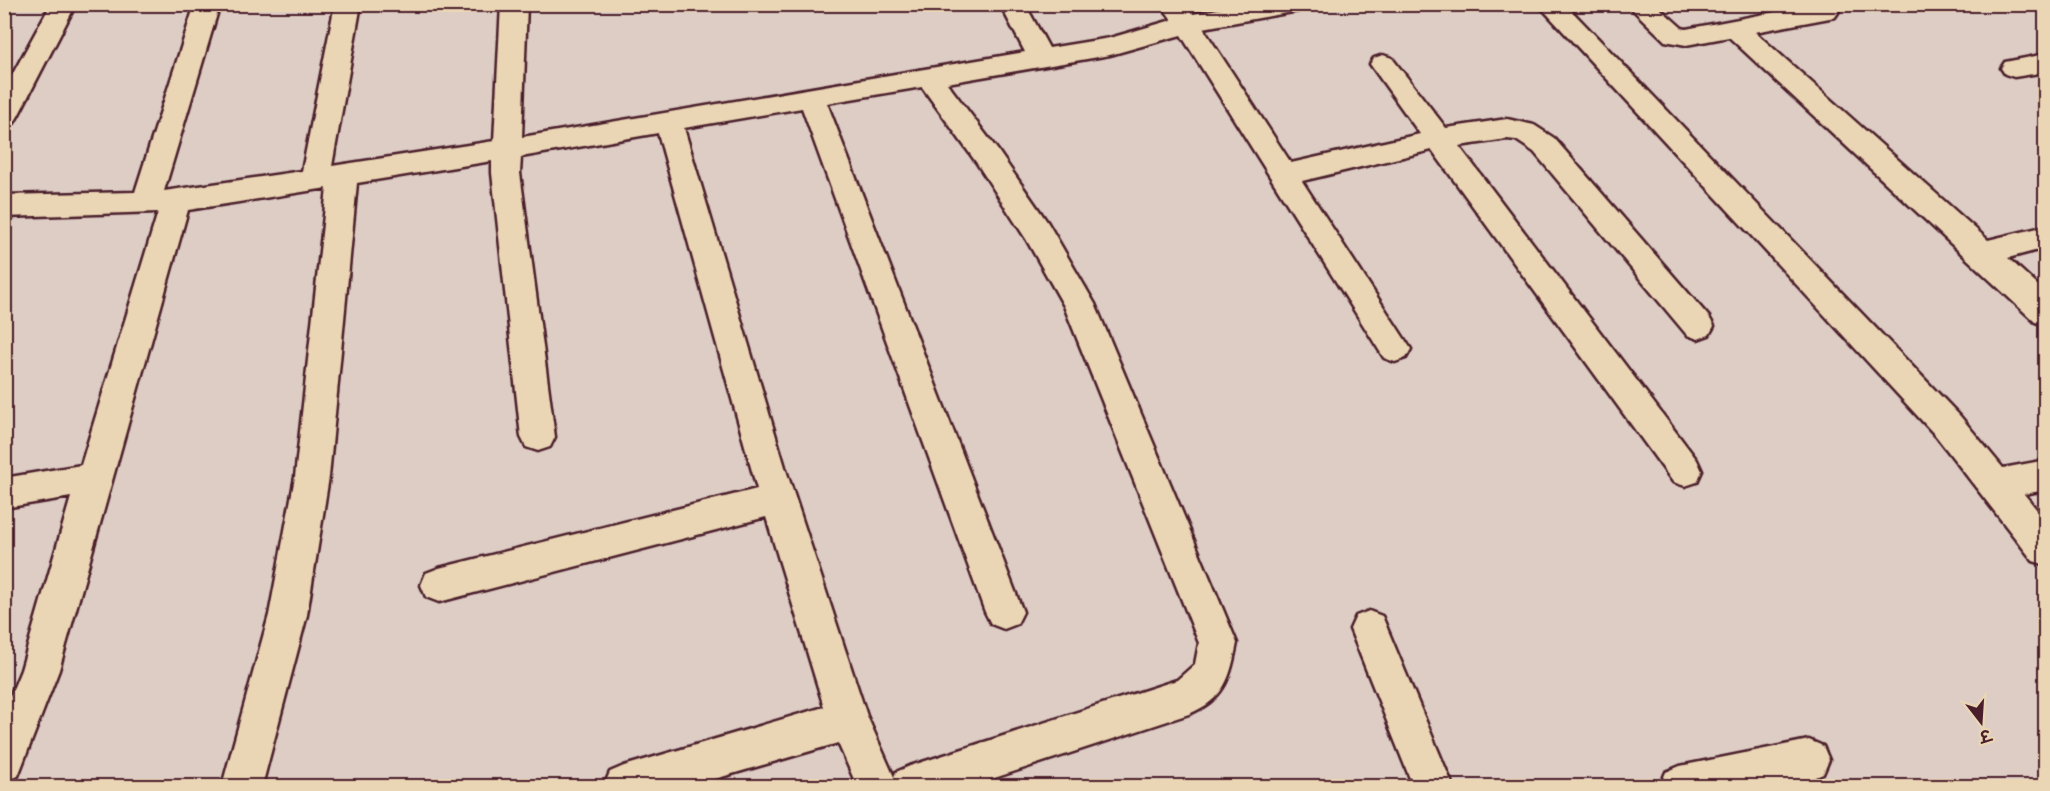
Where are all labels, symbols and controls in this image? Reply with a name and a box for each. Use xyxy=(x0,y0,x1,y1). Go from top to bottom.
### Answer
north arrow xyxy=(1951,692,2011,752)
text: उ xyxy=(1976,724,1995,747)

